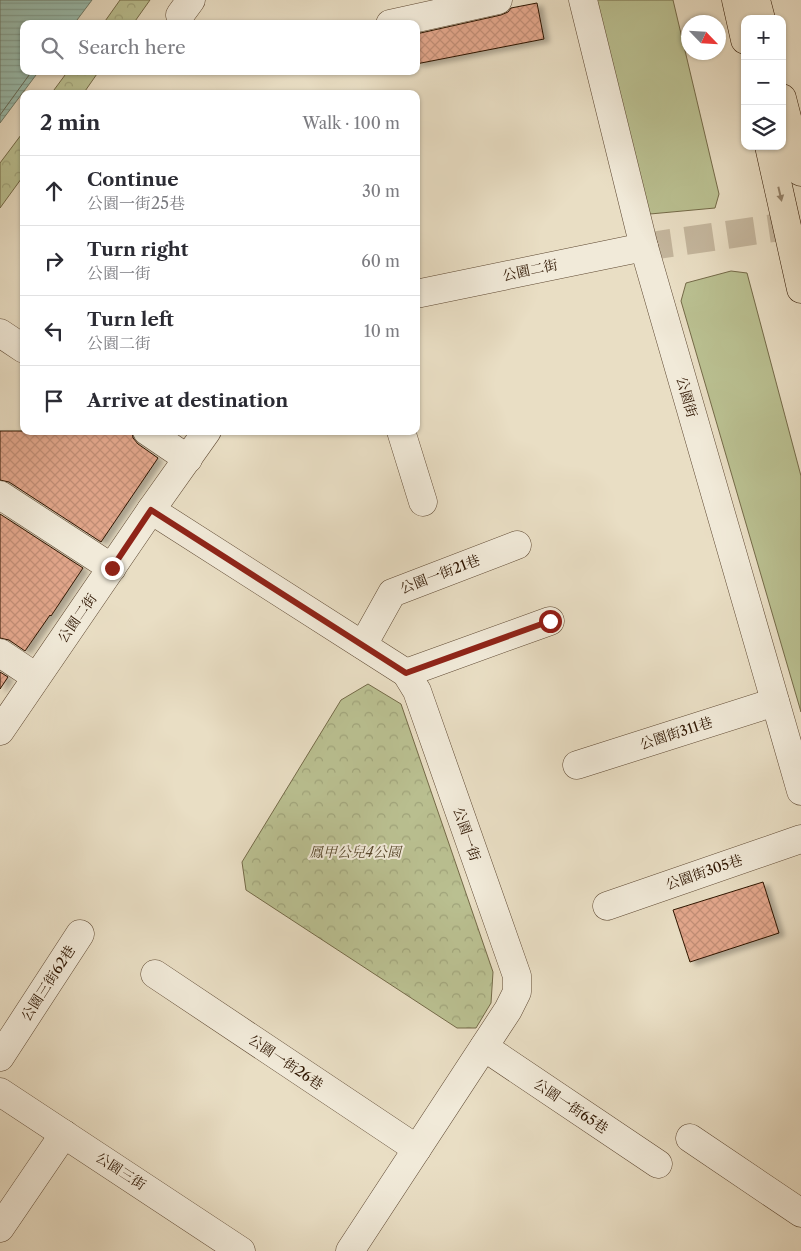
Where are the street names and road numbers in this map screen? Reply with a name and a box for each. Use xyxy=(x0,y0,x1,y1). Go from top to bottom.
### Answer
street label: 公園二街 xyxy=(501,255,559,285)
street label: 公園街 xyxy=(673,374,701,420)
street label: 公園一街21巷 xyxy=(398,551,482,597)
street label: 公園二街 xyxy=(54,590,100,646)
street label: 公園街311巷 xyxy=(637,713,715,753)
street label: 公園一街 xyxy=(449,805,485,863)
street label: 公園街305巷 xyxy=(663,850,745,894)
street label: 公園三街62巷 xyxy=(17,942,79,1024)
street label: 公園一街26巷 xyxy=(245,1030,327,1094)
street label: 公園一街65巷 xyxy=(530,1075,612,1137)
street label: 公園三街 xyxy=(93,1148,149,1194)

